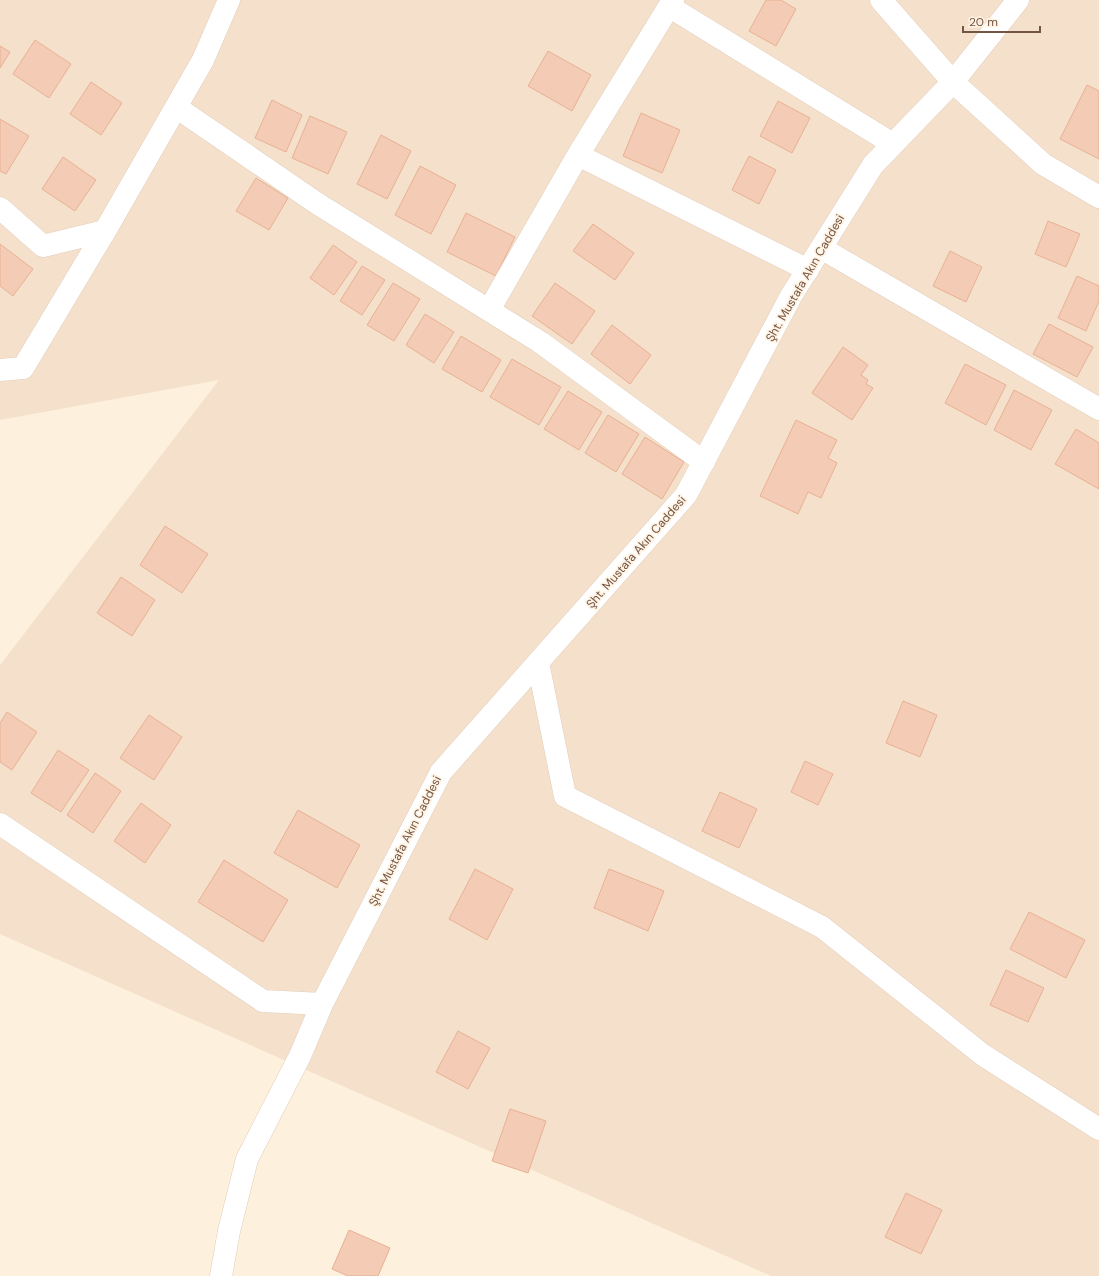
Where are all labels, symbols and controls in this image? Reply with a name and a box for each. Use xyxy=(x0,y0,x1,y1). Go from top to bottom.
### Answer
scale bar xyxy=(963,8,1040,34)
text: 20 m xyxy=(969,14,998,30)
street label: Şht. Mustafa Akın Caddesi xyxy=(762,211,848,344)
street label: Şht. Mustafa Akın Caddesi xyxy=(583,492,689,612)
street label: Şht. Mustafa Akın Caddesi xyxy=(365,773,445,909)

